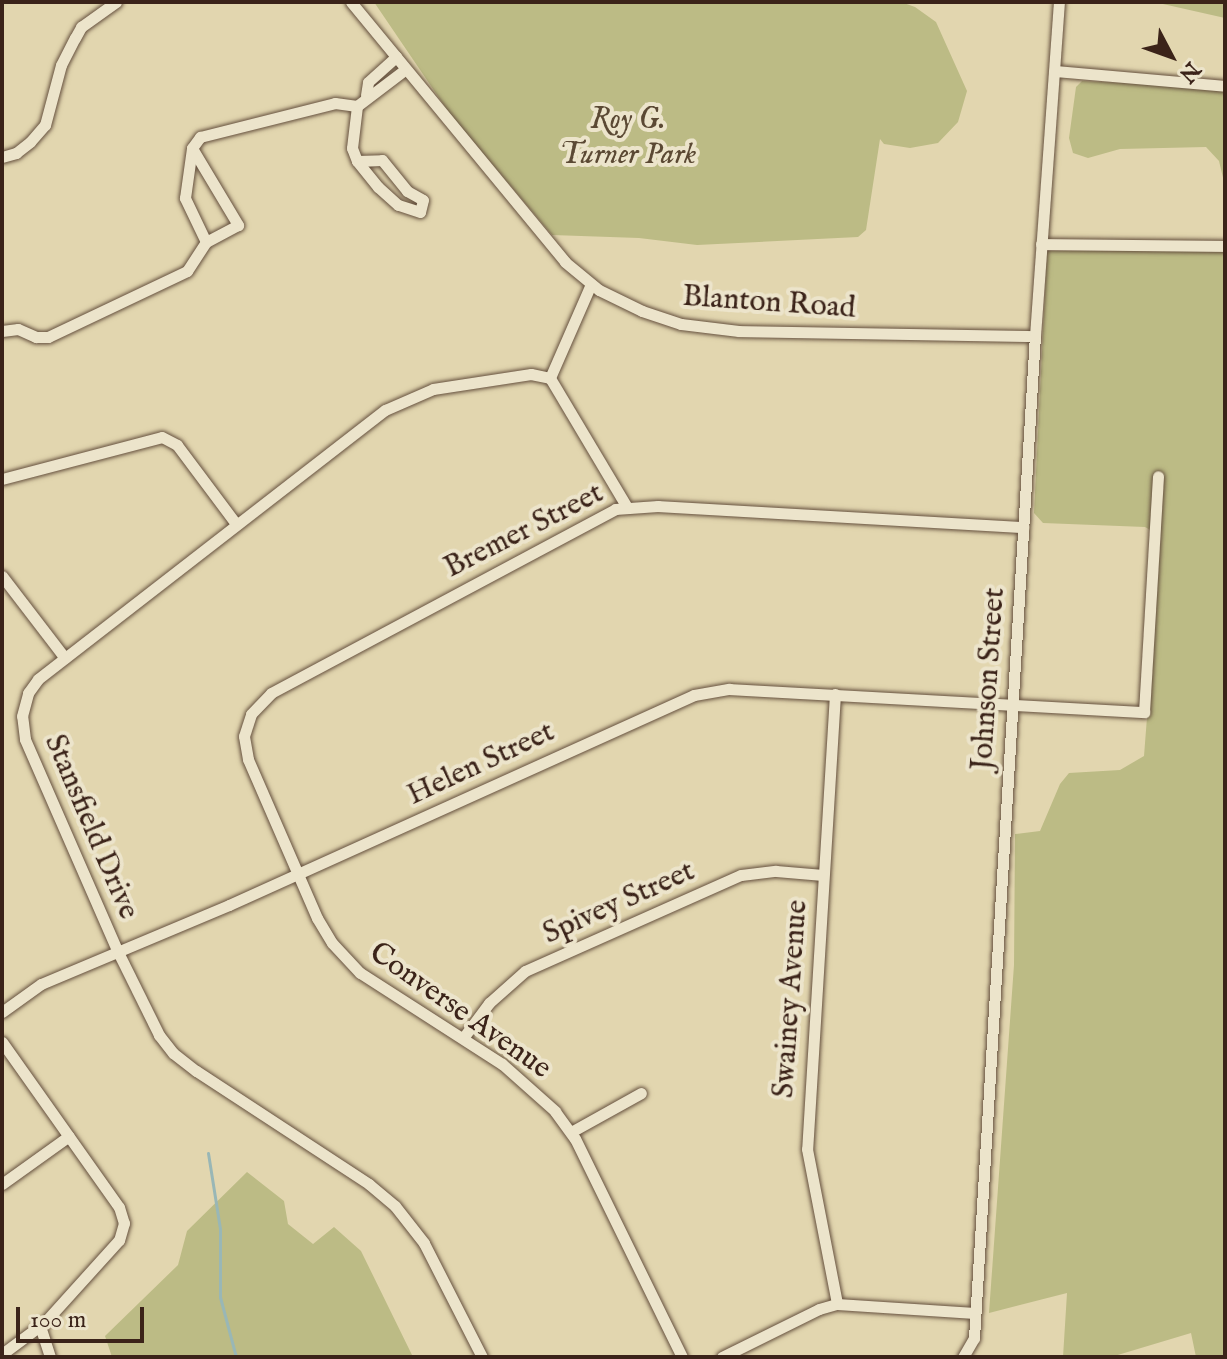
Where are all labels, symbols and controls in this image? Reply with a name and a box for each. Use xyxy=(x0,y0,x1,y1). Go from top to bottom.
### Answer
north arrow xyxy=(1131,16,1211,96)
text: N xyxy=(1172,55,1206,88)
park label: Roy G. Turner Park xyxy=(560,102,696,172)
street label: Blanton Road xyxy=(681,279,857,327)
street label: Bremer Street xyxy=(439,476,609,586)
street label: Johnson Street xyxy=(965,586,1013,772)
street label: Helen Street xyxy=(402,714,560,814)
street label: Stansfield Drive xyxy=(36,729,146,925)
street label: Spivey Street xyxy=(538,854,700,952)
street label: Swainey Avenue xyxy=(766,899,816,1099)
street label: Converse Avenue xyxy=(362,935,558,1087)
scale bar xyxy=(20,1291,148,1341)
text: 100 m xyxy=(30,1305,86,1336)

